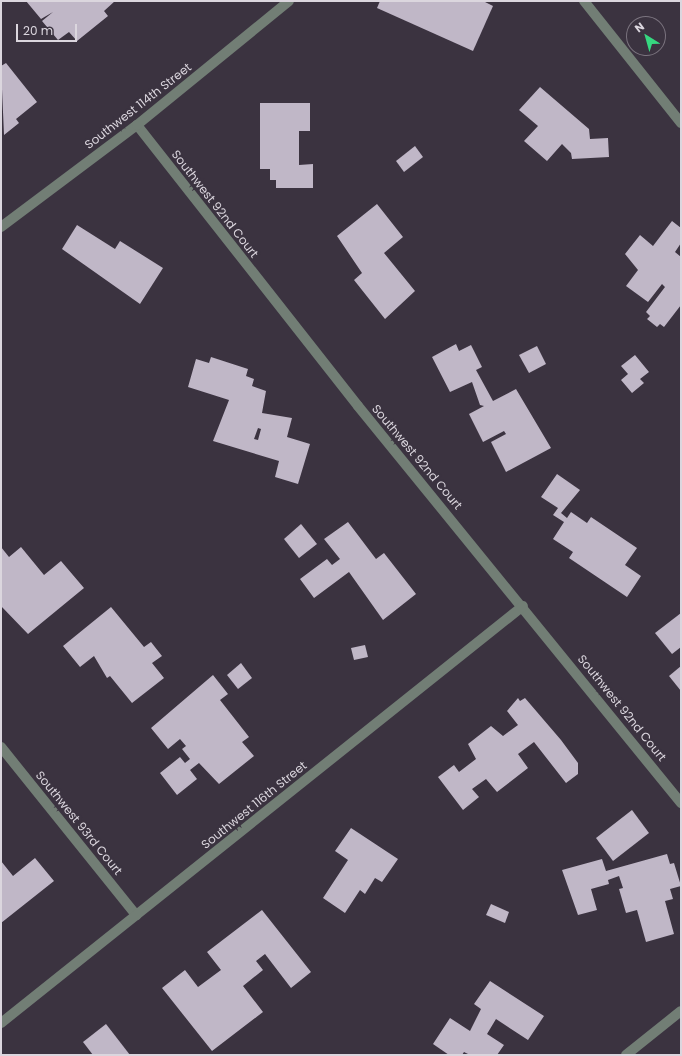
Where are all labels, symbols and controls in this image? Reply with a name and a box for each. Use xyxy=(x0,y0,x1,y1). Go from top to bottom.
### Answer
scale bar xyxy=(18,16,79,42)
north arrow xyxy=(626,16,666,56)
text: N xyxy=(631,18,648,36)
text: 20 m xyxy=(23,22,53,39)
street label: Southwest 114th Street xyxy=(82,60,194,152)
street label: Southwest 92nd Court xyxy=(169,147,261,261)
street label: Southwest 92nd Court xyxy=(369,402,465,512)
street label: Southwest 92nd Court xyxy=(575,652,669,764)
street label: Southwest 116th Street xyxy=(198,758,310,852)
street label: Southwest 93rd Court xyxy=(33,768,125,878)

